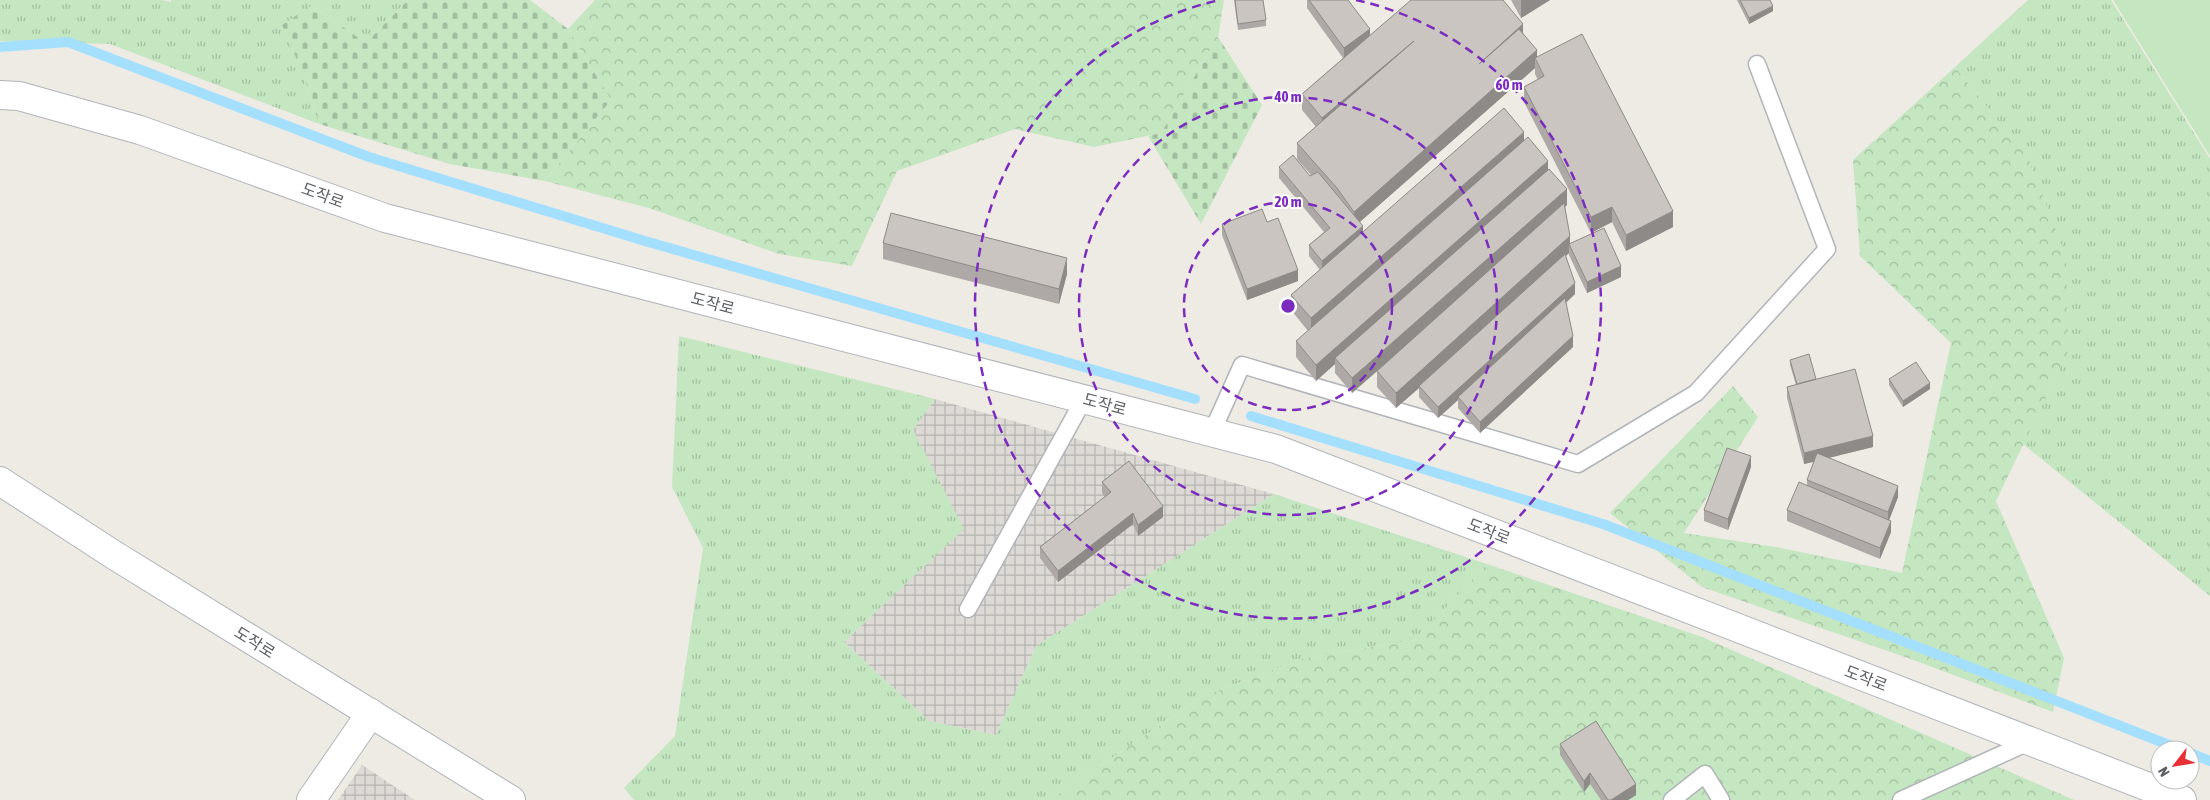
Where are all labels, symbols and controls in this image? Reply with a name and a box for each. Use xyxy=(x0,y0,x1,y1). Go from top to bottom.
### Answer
text: 60 m xyxy=(1496,76,1523,93)
text: 40 m xyxy=(1274,88,1302,105)
street label: 도작로 xyxy=(299,179,347,211)
text: 20 m xyxy=(1275,193,1302,210)
street label: 도작로 xyxy=(689,289,737,317)
centre of rings xyxy=(1279,297,1297,315)
street label: 도작로 xyxy=(1081,390,1129,418)
street label: 도작로 xyxy=(1465,515,1513,547)
street label: 도작로 xyxy=(232,623,279,661)
street label: 도작로 xyxy=(1842,662,1890,694)
north arrow xyxy=(2150,740,2200,790)
text: N xyxy=(2155,764,2173,779)

